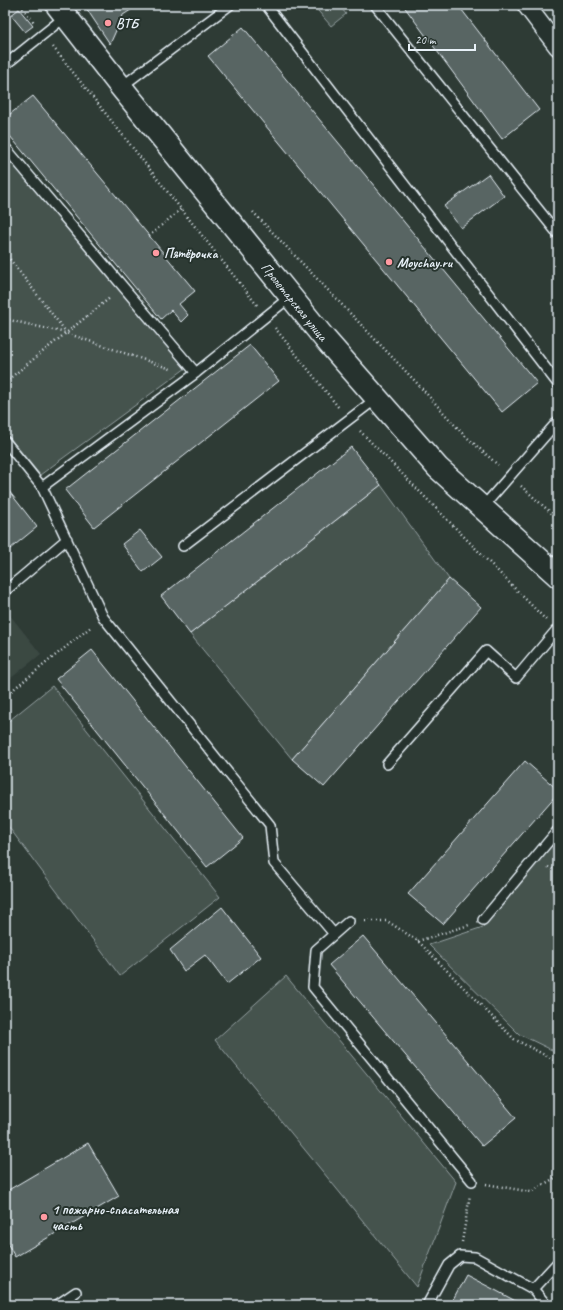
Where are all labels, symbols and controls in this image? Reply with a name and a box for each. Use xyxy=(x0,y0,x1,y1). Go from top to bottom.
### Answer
place label: ВТБ xyxy=(116,15,140,32)
marker: ВТБ xyxy=(103,18,113,28)
scale bar xyxy=(409,26,475,52)
text: 20 m xyxy=(415,32,437,48)
place label: Пятёрочка xyxy=(164,245,218,262)
marker: Пятёрочка xyxy=(151,248,161,258)
place label: Moychay.ru xyxy=(397,254,454,271)
marker: Moychay.ru xyxy=(384,257,394,267)
street label: Пролетарская улица xyxy=(258,259,332,345)
place label: 1 пожарно-спасательная часть xyxy=(52,1201,179,1234)
marker: 1 пожарно-спасательная часть xyxy=(39,1212,49,1222)

